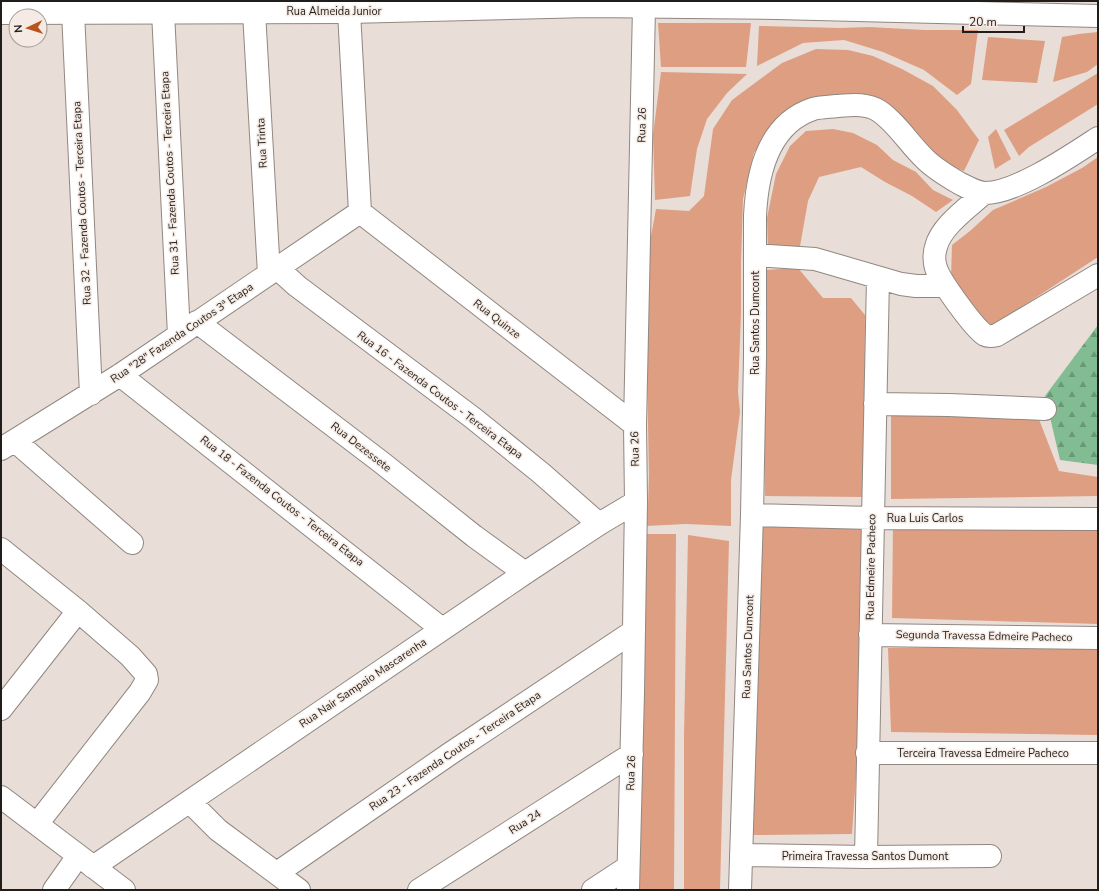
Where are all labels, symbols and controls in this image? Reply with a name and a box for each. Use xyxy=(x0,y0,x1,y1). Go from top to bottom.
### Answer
street label: Rua Almeida Junior xyxy=(287,4,382,19)
north arrow xyxy=(8,8,48,48)
scale bar xyxy=(963,8,1024,34)
text: 20 m xyxy=(969,14,997,30)
text: N xyxy=(11,24,26,33)
street label: Rua 31 - Fazenda Coutos - Terceira Etapa xyxy=(157,71,183,275)
street label: Rua 32 - Fazenda Coutos - Terceira Etapa xyxy=(69,101,95,305)
street label: Rua 26 xyxy=(634,107,650,143)
street label: Rua Trinta xyxy=(253,117,271,169)
street label: Rua Santos Dumcont xyxy=(748,271,763,375)
street label: Rua "28" Fazenda Coutos 3ª Etapa xyxy=(108,279,256,387)
street label: Rua Quinze xyxy=(470,296,524,342)
street label: Rua 16 - Fazenda Coutos - Terceira Etapa xyxy=(354,328,526,462)
street label: Rua Dezessete xyxy=(328,419,395,475)
street label: Rua 26 xyxy=(627,431,643,467)
street label: Rua 18 - Fazenda Coutos - Terceira Etapa xyxy=(197,432,367,570)
street label: Rua Luis Carlos xyxy=(887,511,963,526)
street label: Rua Edmeire Pacheco xyxy=(863,514,879,620)
street label: Rua Santos Dumcont xyxy=(739,595,757,699)
street label: Segunda Travessa Edmeire Pacheco xyxy=(896,627,1072,645)
street label: Rua Nair Sampaio Mascarenha xyxy=(296,635,430,731)
street label: Rua 23 - Fazenda Coutos - Terceira Etapa xyxy=(366,688,544,814)
street label: Terceira Travessa Edmeire Pacheco xyxy=(897,746,1069,761)
street label: Rua 26 xyxy=(623,755,639,791)
street label: Rua 24 xyxy=(506,806,544,838)
street label: Primeira Travessa Santos Dumont xyxy=(782,849,948,864)

